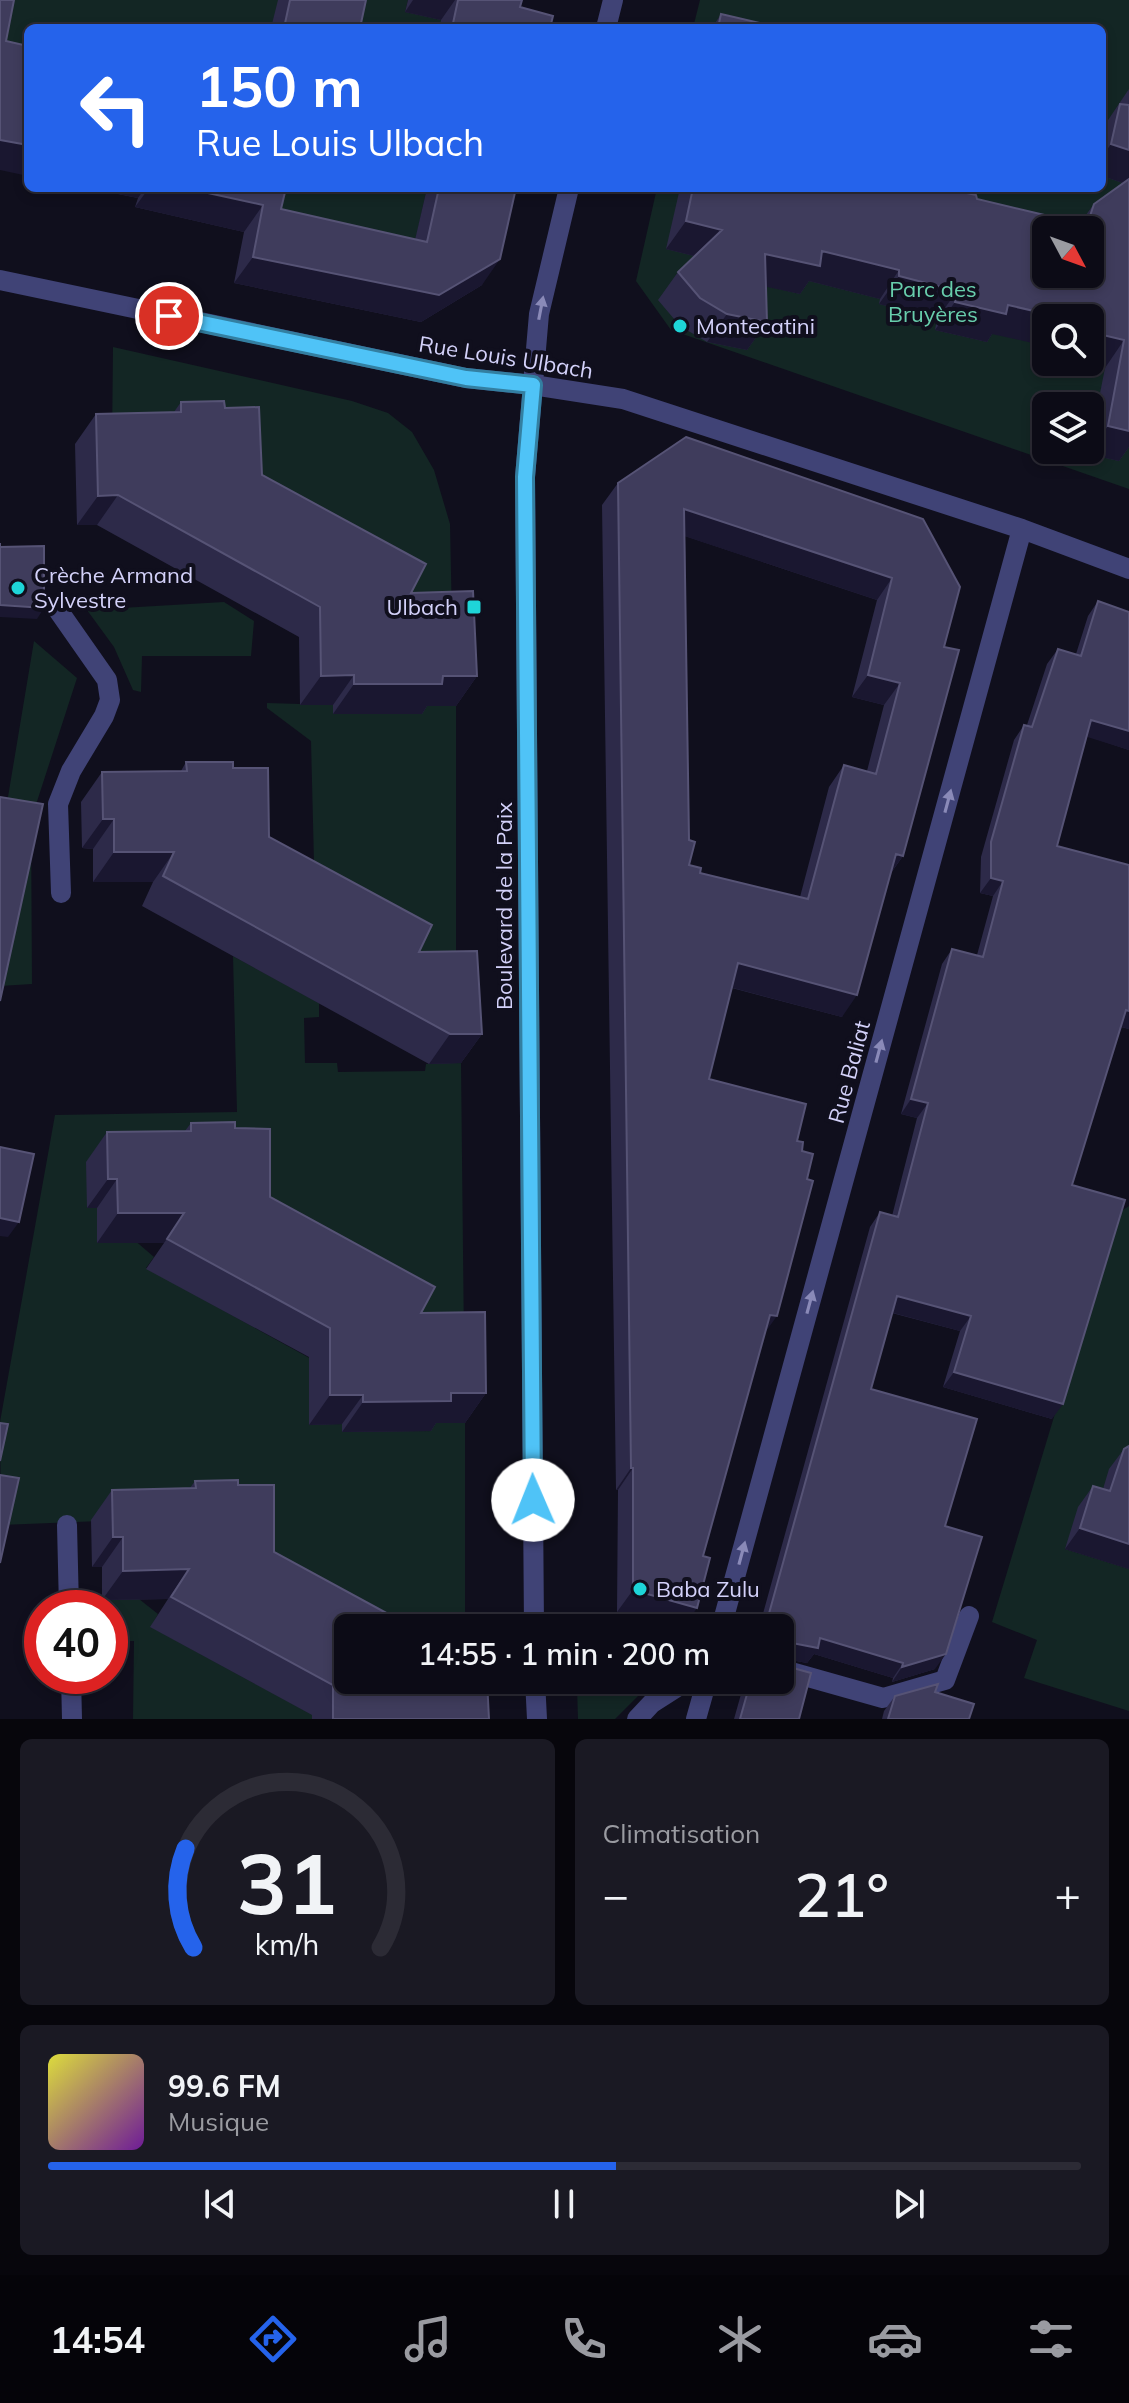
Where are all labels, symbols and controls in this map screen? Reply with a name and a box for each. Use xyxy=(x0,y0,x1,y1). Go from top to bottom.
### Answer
text: 150 m xyxy=(196,51,363,121)
icon: left xyxy=(64,56,168,160)
text: Rue Louis Ulbach xyxy=(196,120,484,165)
north arrow xyxy=(1032,216,1104,288)
map controls xyxy=(1032,216,1104,464)
park label: Parc des Bruyères xyxy=(888,275,978,328)
pin xyxy=(135,282,203,350)
icon: arrive xyxy=(147,294,191,338)
one-way arrow xyxy=(535,295,548,320)
button: search xyxy=(1032,304,1104,376)
place label: Montecatini xyxy=(696,312,815,340)
marker: Montecatini xyxy=(671,317,689,335)
street label: Rue Louis Ulbach xyxy=(417,329,595,385)
button: layers xyxy=(1032,392,1104,464)
place label: Crèche Armand Sylvestre xyxy=(34,561,193,614)
marker: Crèche Armand Sylvestre xyxy=(9,579,27,597)
place label: Ulbach xyxy=(387,593,458,621)
marker: Ulbach xyxy=(465,598,483,616)
one-way arrow xyxy=(942,788,955,812)
street label: Boulevard de la Paix xyxy=(490,802,518,1010)
street label: Rue Baliat xyxy=(822,1017,876,1126)
one-way arrow xyxy=(874,1039,886,1064)
one-way arrow xyxy=(805,1290,817,1315)
position arrow xyxy=(491,1458,575,1542)
one-way arrow xyxy=(736,1540,748,1565)
place label: Baba Zulu xyxy=(656,1575,760,1603)
marker: Baba Zulu xyxy=(631,1580,649,1598)
speed limit sign: 40 xyxy=(24,1590,128,1694)
text: 14:55 · 1 min · 200 m xyxy=(418,1635,710,1673)
text: Climatisation xyxy=(603,1817,760,1850)
text: 31 xyxy=(237,1830,337,1935)
text: 21° xyxy=(795,1857,889,1932)
text: − xyxy=(603,1867,629,1922)
text: + xyxy=(1055,1867,1081,1922)
text: km/h xyxy=(255,1926,320,1962)
text: 99.6 FM xyxy=(168,2067,281,2105)
text: Musique xyxy=(168,2105,269,2138)
icon: previous xyxy=(198,2182,242,2226)
icon: pause xyxy=(542,2182,586,2226)
icon: next xyxy=(887,2182,931,2226)
icon: directions xyxy=(245,2311,301,2367)
icon: music xyxy=(400,2311,456,2367)
icon: phone xyxy=(556,2311,612,2367)
icon: climate xyxy=(712,2311,768,2367)
icon: car xyxy=(867,2311,923,2367)
icon: filters xyxy=(1023,2311,1079,2367)
text: 14:54 xyxy=(50,2317,145,2362)

